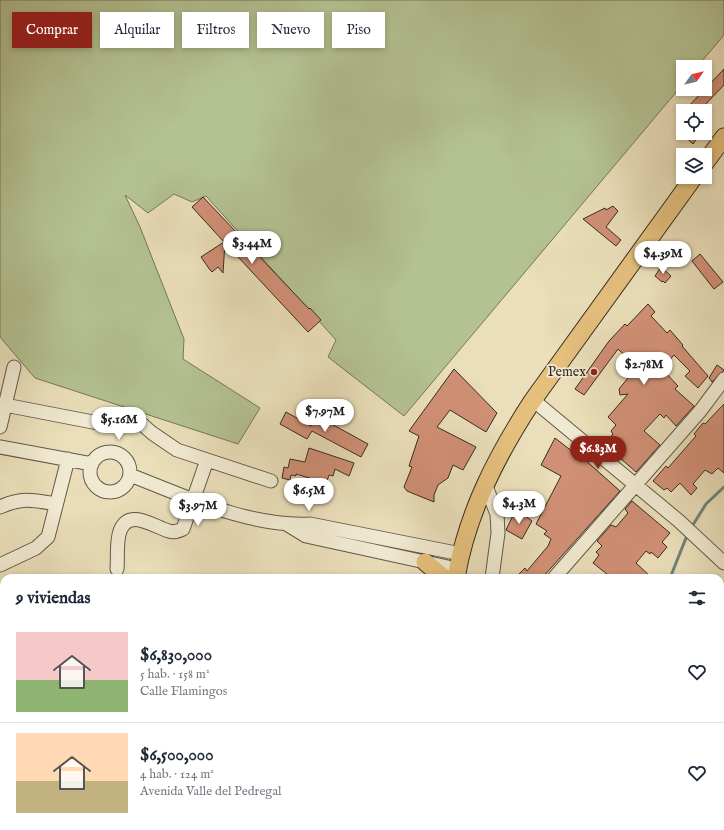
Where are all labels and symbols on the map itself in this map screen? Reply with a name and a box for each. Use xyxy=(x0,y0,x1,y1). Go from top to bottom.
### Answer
north arrow xyxy=(676,60,712,96)
pin: $3.44M xyxy=(219,231,285,265)
pin: $4.39M xyxy=(630,241,696,275)
pin: $2.78M xyxy=(611,352,677,386)
place label: Pemex xyxy=(548,363,586,381)
marker: Pemex xyxy=(589,367,599,377)
pin: $7.97M xyxy=(292,399,358,433)
pin: $5.16M xyxy=(86,407,152,441)
pin: $6.83M xyxy=(565,436,631,470)
pin: $6.5M xyxy=(281,478,337,512)
pin: $4.3M xyxy=(491,491,547,525)
pin: $3.97M xyxy=(165,493,231,527)

